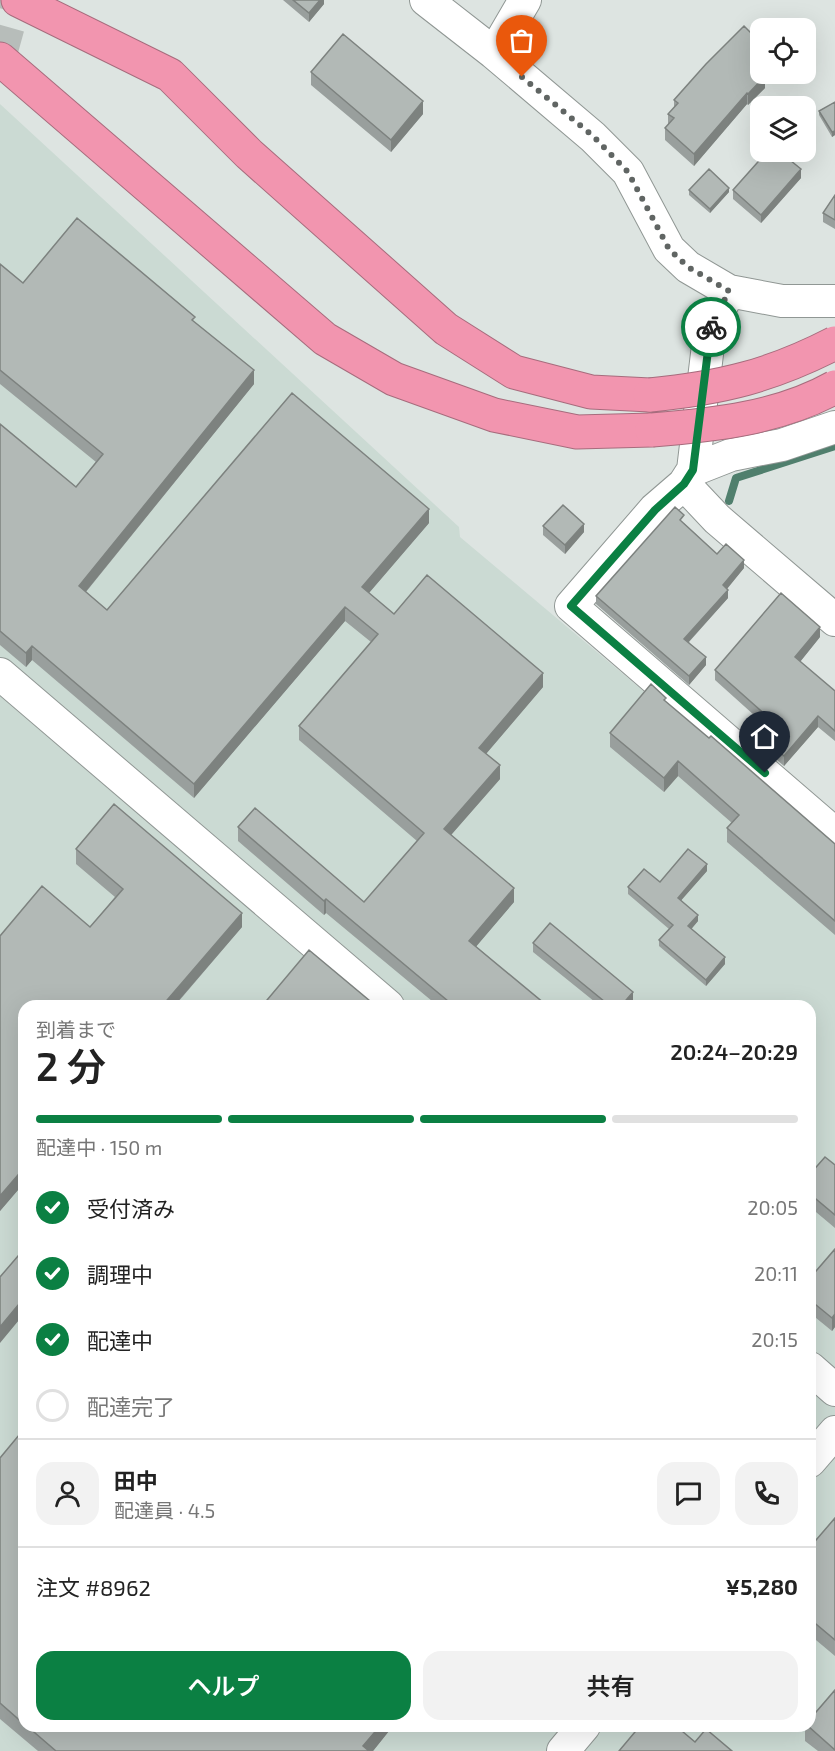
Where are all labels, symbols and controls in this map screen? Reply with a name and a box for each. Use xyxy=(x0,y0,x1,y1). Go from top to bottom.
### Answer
pin xyxy=(496,15,547,77)
map controls xyxy=(750,18,816,162)
button: locate xyxy=(750,18,816,84)
icon: bag xyxy=(505,24,538,57)
button: layers xyxy=(750,96,816,162)
courier xyxy=(681,297,741,357)
icon: bike xyxy=(695,311,728,344)
pin xyxy=(739,711,790,773)
icon: home xyxy=(748,720,781,753)
text: 到着まで xyxy=(36,1017,116,1041)
text: 20:24–20:29 xyxy=(670,1038,798,1064)
text: 2 分 xyxy=(36,1042,106,1089)
text: 配達中 · 150 m xyxy=(36,1135,162,1159)
icon: check xyxy=(36,1191,69,1224)
text: 受付済み xyxy=(87,1195,175,1221)
text: 20:05 xyxy=(747,1195,798,1219)
icon: check xyxy=(36,1257,69,1290)
text: 調理中 xyxy=(87,1261,153,1287)
text: 20:11 xyxy=(754,1261,798,1285)
icon: check xyxy=(36,1323,69,1356)
text: 配達中 xyxy=(87,1327,153,1353)
text: 20:15 xyxy=(751,1327,798,1351)
text: 配達完了 xyxy=(87,1393,175,1419)
button: person xyxy=(36,1462,99,1525)
button: chat xyxy=(657,1462,720,1525)
button: phone xyxy=(735,1462,798,1525)
text: 田中 xyxy=(114,1467,158,1493)
text: 配達員 · 4.5 xyxy=(114,1498,215,1522)
text: ¥5,280 xyxy=(726,1573,798,1599)
text: 注文 #8962 xyxy=(36,1574,151,1600)
button: ヘルプ xyxy=(36,1651,411,1720)
button: 共有 xyxy=(423,1651,798,1720)

